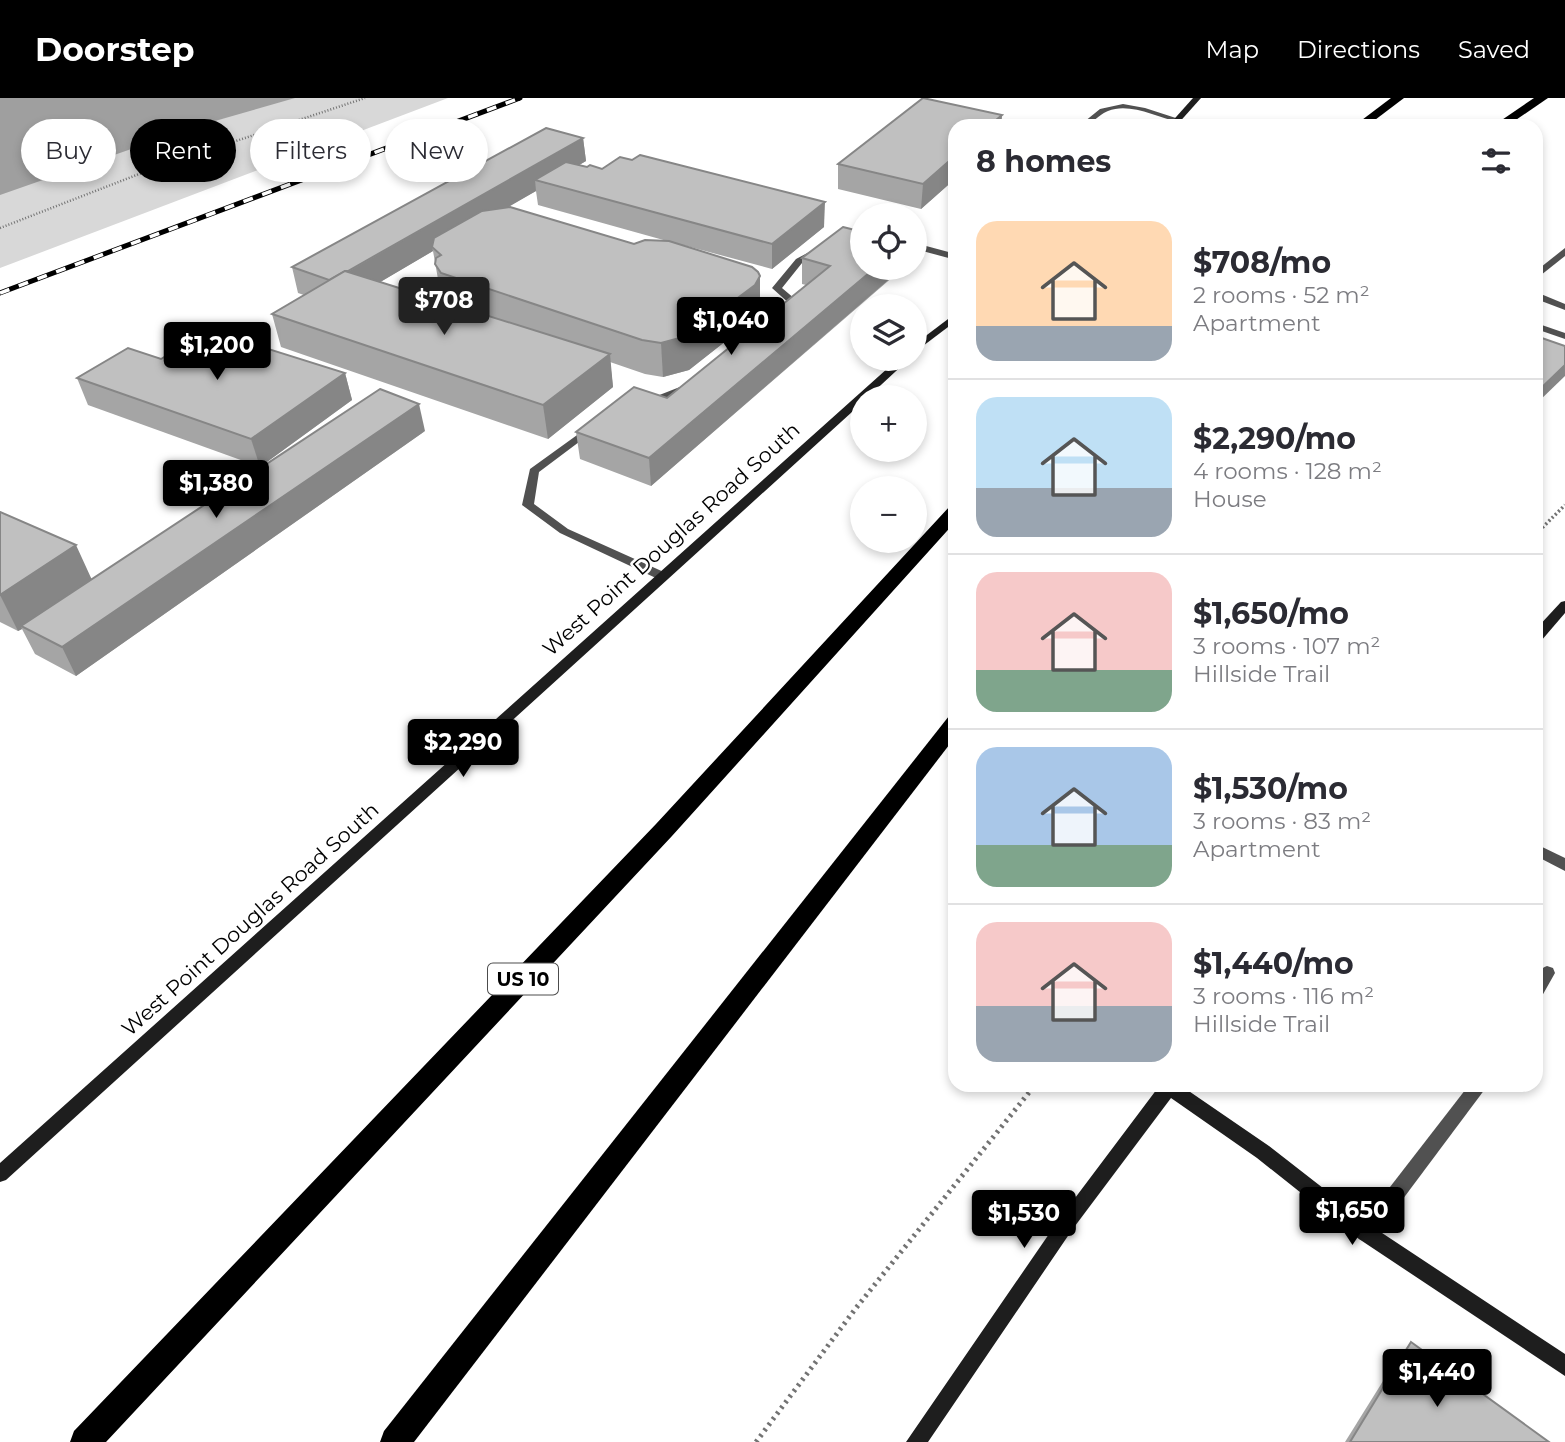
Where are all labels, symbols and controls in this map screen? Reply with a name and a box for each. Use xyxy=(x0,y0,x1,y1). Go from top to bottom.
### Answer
text: Doorstep xyxy=(35,29,195,69)
text: Map xyxy=(1206,35,1259,64)
text: Directions xyxy=(1297,35,1420,64)
text: Saved xyxy=(1458,35,1530,64)
chip: Buy xyxy=(21,119,116,182)
chip: Rent xyxy=(130,119,236,182)
chip: Filters xyxy=(250,119,371,182)
chip: New xyxy=(385,119,488,182)
icon: filters xyxy=(1477,142,1515,180)
text: 8 homes xyxy=(976,143,1111,180)
map controls xyxy=(850,203,927,553)
button: locate xyxy=(850,203,927,280)
text: $708/mo xyxy=(1193,244,1331,281)
icon: home xyxy=(1032,249,1116,333)
pin: $708 xyxy=(403,278,485,337)
text: 2 rooms · 52 m² xyxy=(1193,281,1370,309)
text: $708 xyxy=(414,286,474,314)
button: layers xyxy=(850,294,927,371)
pin: $1,040 xyxy=(674,298,788,357)
text: $1,040 xyxy=(693,306,769,334)
text: Apartment xyxy=(1193,309,1321,337)
pin: $1,200 xyxy=(160,322,274,382)
text: $1,200 xyxy=(180,331,254,359)
button: + xyxy=(850,385,927,462)
street label: West Point Douglas Road South xyxy=(537,417,805,661)
text: $2,290/mo xyxy=(1193,420,1356,457)
icon: home xyxy=(1032,425,1116,509)
text: 4 rooms · 128 m² xyxy=(1193,457,1382,485)
pin: $1,380 xyxy=(159,460,273,520)
text: $1,380 xyxy=(179,469,253,497)
button: − xyxy=(850,476,927,553)
text: House xyxy=(1193,485,1267,513)
text: $1,650/mo xyxy=(1193,595,1349,632)
icon: home xyxy=(1032,600,1116,684)
text: 3 rooms · 107 m² xyxy=(1193,632,1380,660)
text: Hillside Trail xyxy=(1193,660,1330,688)
pin: $2,290 xyxy=(406,720,520,779)
text: $2,290 xyxy=(424,728,502,756)
text: $1,530/mo xyxy=(1193,770,1348,807)
icon: home xyxy=(1032,775,1116,859)
street label: West Point Douglas Road South xyxy=(116,797,384,1041)
text: 3 rooms · 83 m² xyxy=(1193,807,1371,835)
text: Apartment xyxy=(1193,835,1321,863)
text: $1,440/mo xyxy=(1193,945,1354,982)
icon: home xyxy=(1032,950,1116,1034)
road number: US 10 xyxy=(488,964,558,995)
text: 3 rooms · 116 m² xyxy=(1193,982,1374,1010)
text: Hillside Trail xyxy=(1193,1010,1330,1038)
pin: $1,650 xyxy=(1295,1188,1409,1247)
pin: $1,530 xyxy=(967,1190,1081,1250)
text: $1,650 xyxy=(1315,1196,1389,1224)
text: $1,530 xyxy=(988,1199,1060,1227)
pin: $1,440 xyxy=(1380,1350,1494,1409)
text: $1,440 xyxy=(1399,1358,1475,1386)

